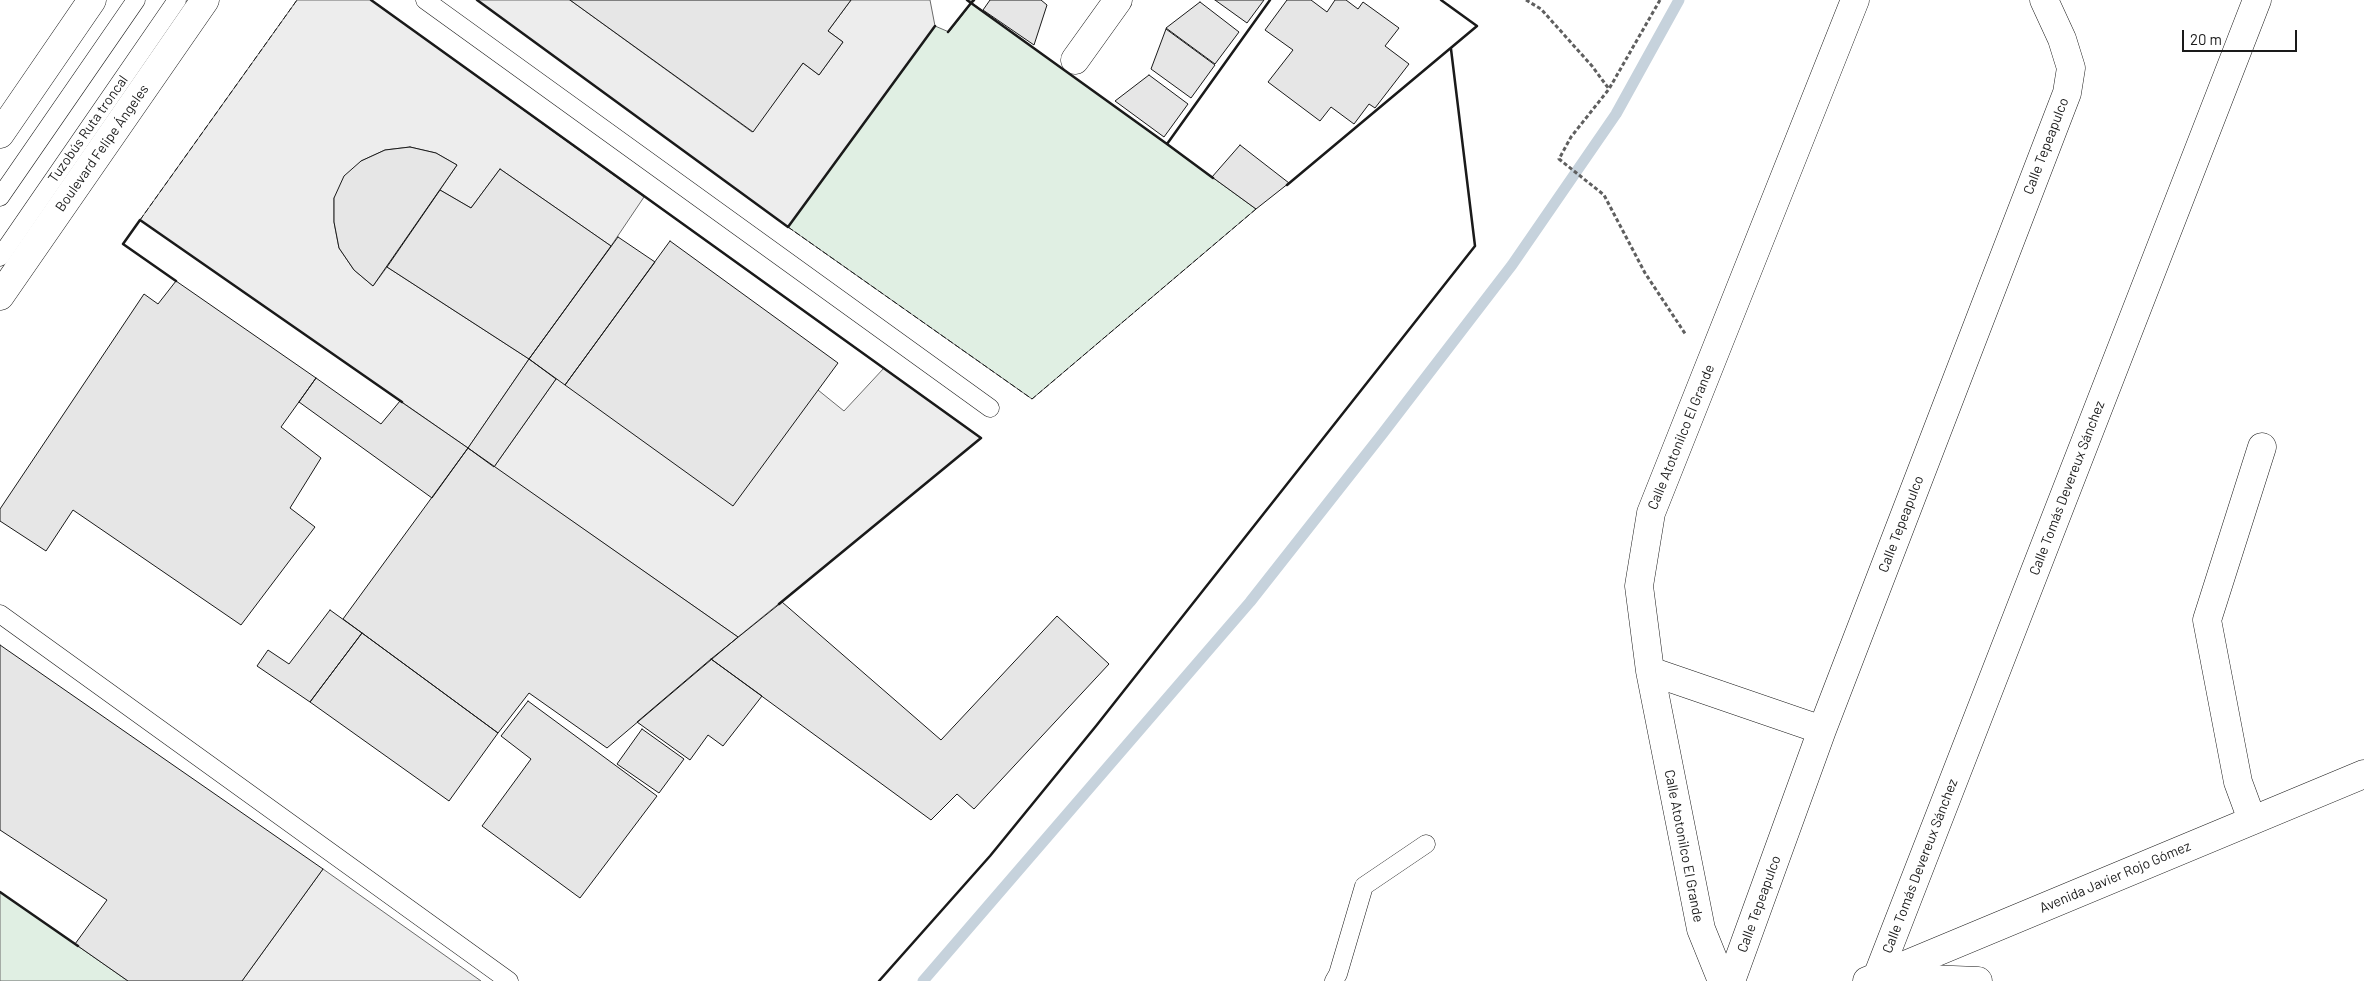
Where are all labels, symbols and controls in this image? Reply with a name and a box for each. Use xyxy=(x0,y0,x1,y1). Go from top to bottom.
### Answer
scale bar xyxy=(2184,20,2299,52)
text: 20 m xyxy=(2190,30,2222,48)
street label: Tuzobús Ruta troncal xyxy=(45,72,131,186)
street label: Boulevard Felipe Ángeles xyxy=(52,81,152,215)
street label: Calle Tepeapulco xyxy=(2020,95,2072,197)
street label: Calle Atotonilco El Grande xyxy=(1644,362,1718,512)
street label: Calle Tomás Devereux Sánchez xyxy=(2026,398,2108,578)
street label: Calle Tepeapulco xyxy=(1875,473,1927,575)
street label: Calle Atotonilco El Grande xyxy=(1661,768,1707,924)
street label: Calle Tomás Devereux Sánchez xyxy=(1879,776,1961,956)
street label: Avenida Javier Rojo Gómez xyxy=(2037,837,2193,917)
street label: Calle Tepeapulco xyxy=(1734,853,1784,955)

